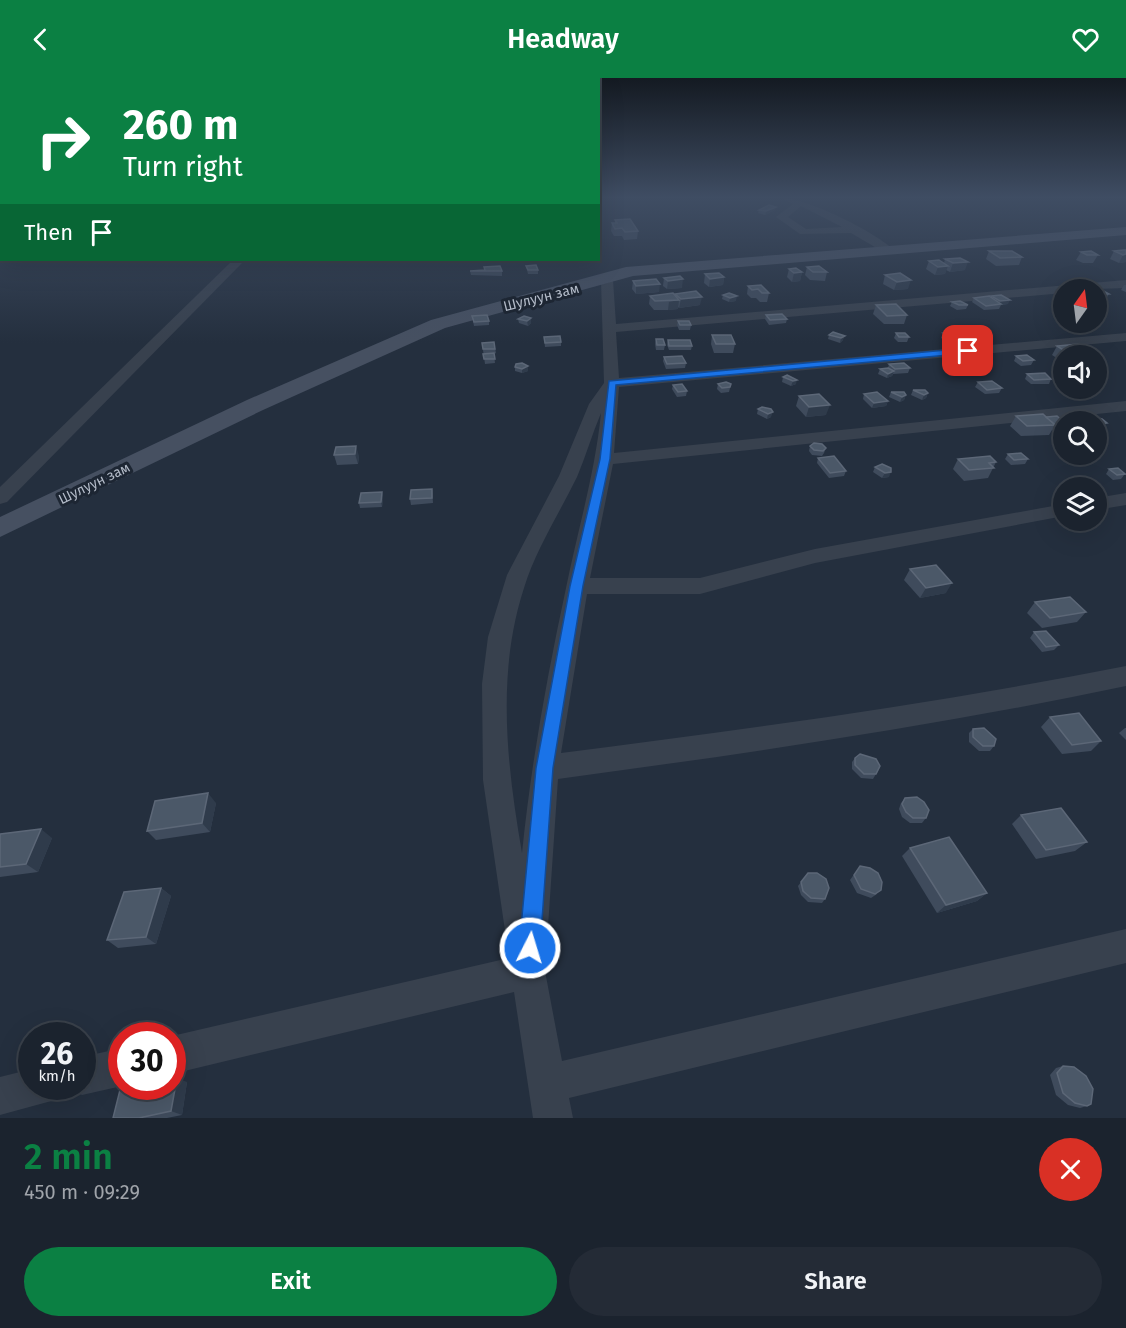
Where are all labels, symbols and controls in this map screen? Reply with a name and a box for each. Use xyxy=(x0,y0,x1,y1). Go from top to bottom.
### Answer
icon: back xyxy=(24,23,57,56)
text: Headway xyxy=(507,23,619,55)
icon: heart xyxy=(1069,23,1102,56)
text: 260 m xyxy=(123,100,238,150)
icon: right xyxy=(24,102,102,180)
text: Turn right xyxy=(123,151,243,183)
icon: arrive xyxy=(85,216,118,249)
text: Then xyxy=(24,219,73,246)
north arrow xyxy=(1053,279,1107,333)
map controls xyxy=(1053,279,1107,531)
street label: Шулуун зам xyxy=(502,280,581,315)
pin xyxy=(942,325,993,376)
icon: arrive xyxy=(951,334,984,367)
button: sound xyxy=(1053,345,1107,399)
button: search xyxy=(1053,411,1107,465)
street label: Шулуун зам xyxy=(56,459,133,508)
button: layers xyxy=(1053,477,1107,531)
position arrow xyxy=(498,916,562,980)
speed limit sign: 30 xyxy=(108,1022,186,1100)
text: 26 xyxy=(41,1036,73,1072)
text: km/h xyxy=(38,1067,76,1085)
text: 2 min xyxy=(24,1135,113,1179)
button: close xyxy=(1039,1138,1102,1201)
text: 450 m · 09:29 xyxy=(24,1180,140,1204)
button: Exit xyxy=(24,1247,557,1316)
button: Share xyxy=(569,1247,1102,1316)

